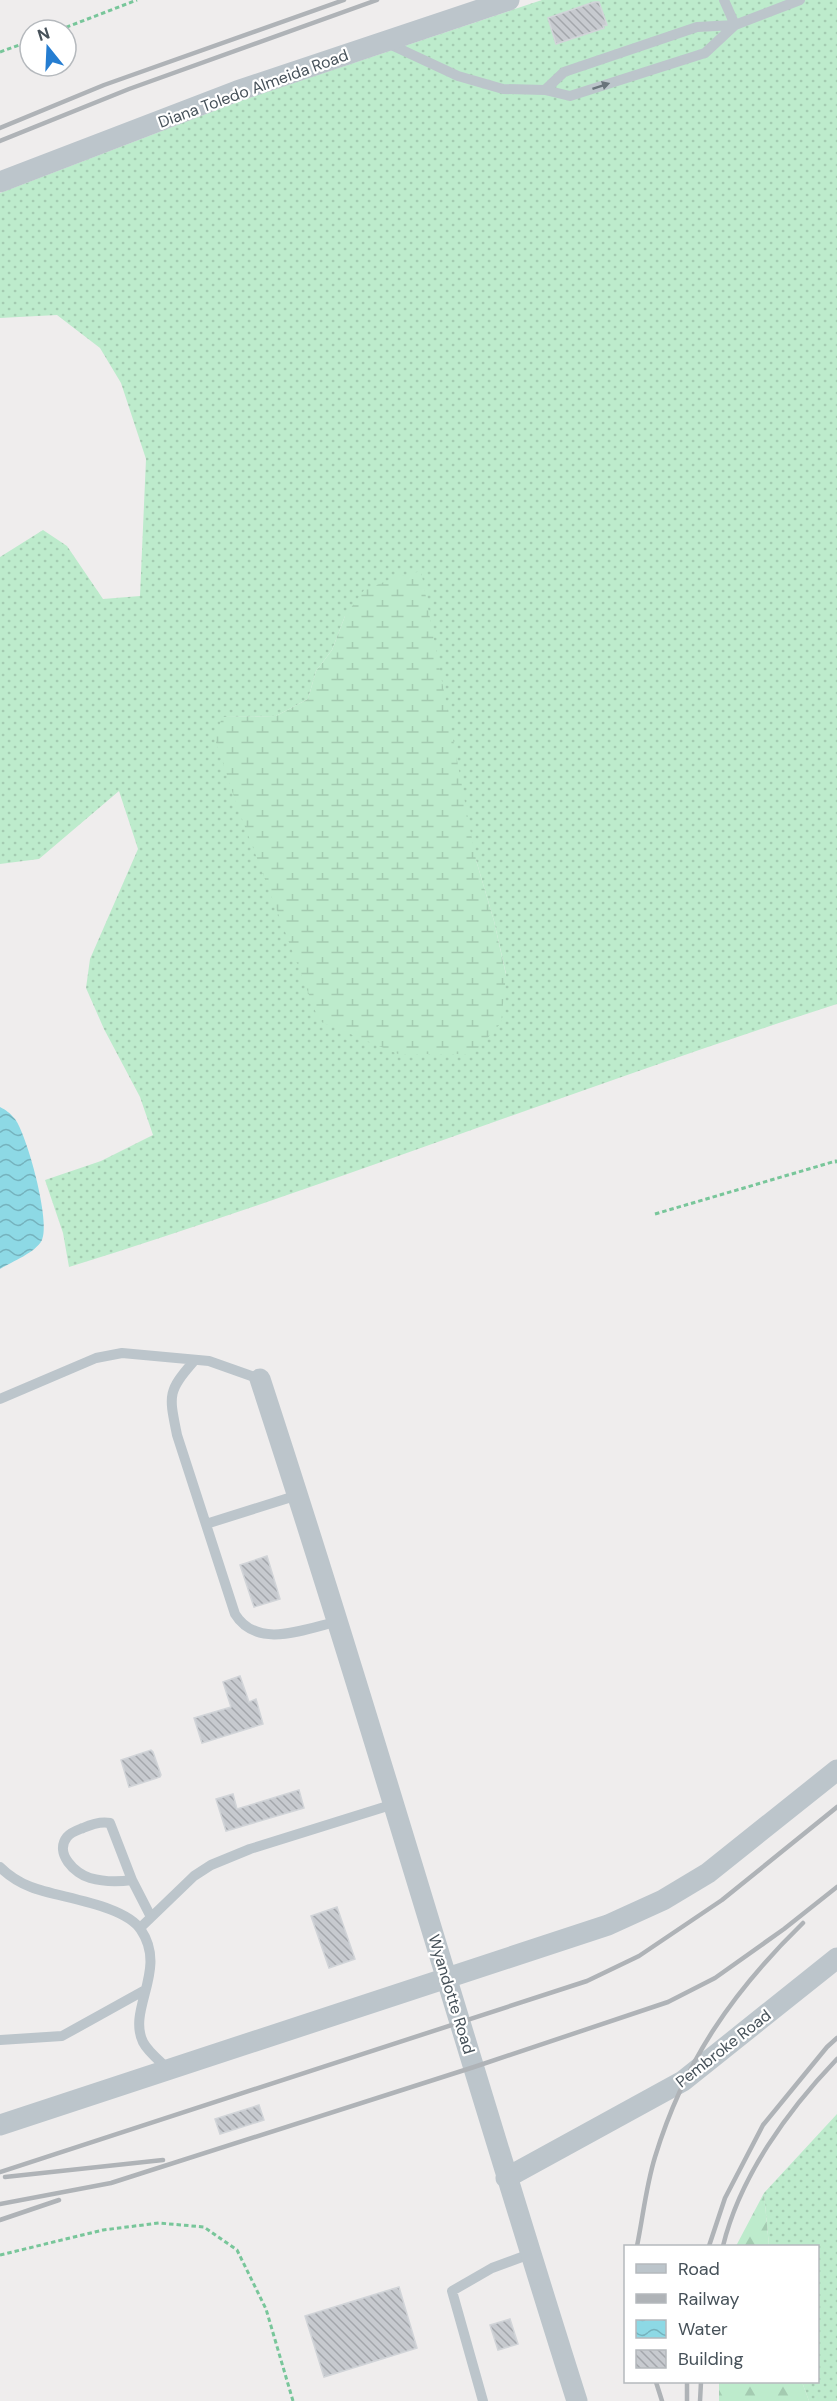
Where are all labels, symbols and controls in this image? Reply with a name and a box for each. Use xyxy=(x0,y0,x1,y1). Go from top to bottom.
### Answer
north arrow xyxy=(18,18,78,78)
text: N xyxy=(35,22,52,46)
street label: Diana Toledo Almeida Road xyxy=(155,44,351,133)
one-way arrow xyxy=(592,81,610,90)
street label: Wyandotte Road xyxy=(423,1932,480,2056)
street label: Pembroke Road xyxy=(671,2005,775,2092)
legend xyxy=(624,2245,819,2383)
text: Road xyxy=(678,2257,720,2281)
text: Railway xyxy=(678,2287,740,2311)
text: Water xyxy=(678,2317,728,2341)
text: Building xyxy=(678,2347,743,2371)

